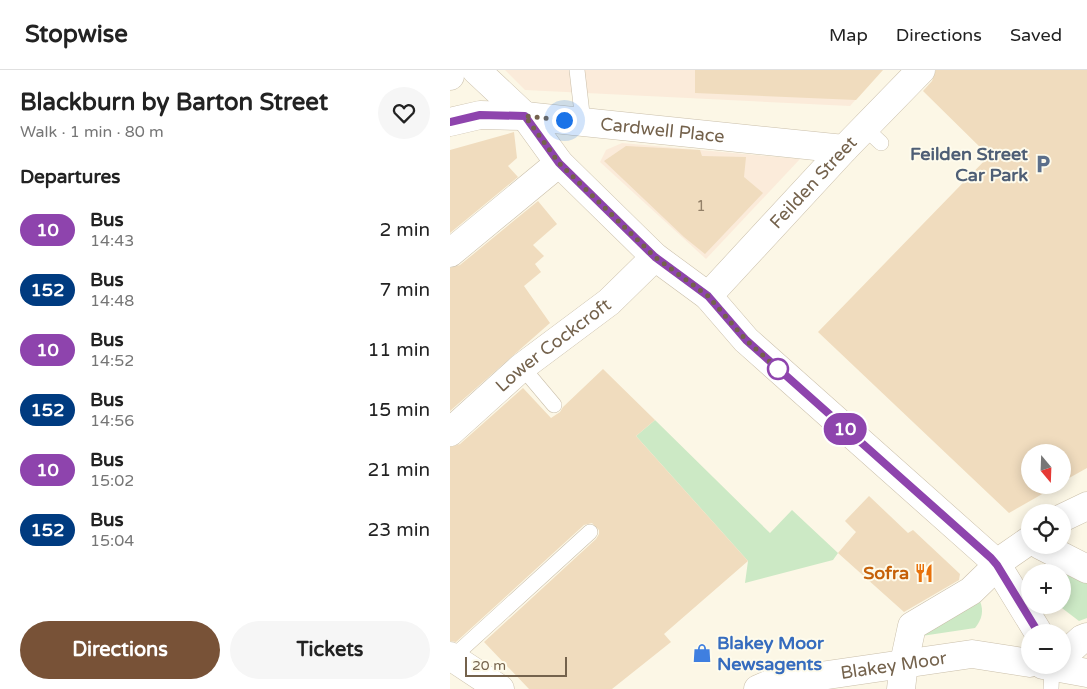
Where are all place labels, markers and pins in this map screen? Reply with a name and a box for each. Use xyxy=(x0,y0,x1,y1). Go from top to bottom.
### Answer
place label: Feilden Street Car Park xyxy=(910,143,1028,186)
parking icon: Feilden Street Car Park xyxy=(1032,153,1054,175)
unlabelled marker xyxy=(767,358,789,380)
place label: Sofra xyxy=(863,562,909,584)
restaurant icon: Sofra xyxy=(913,562,935,584)
place label: Blakey Moor Newsagents xyxy=(717,632,825,675)
shop icon: Blakey Moor Newsagents xyxy=(691,642,713,664)

